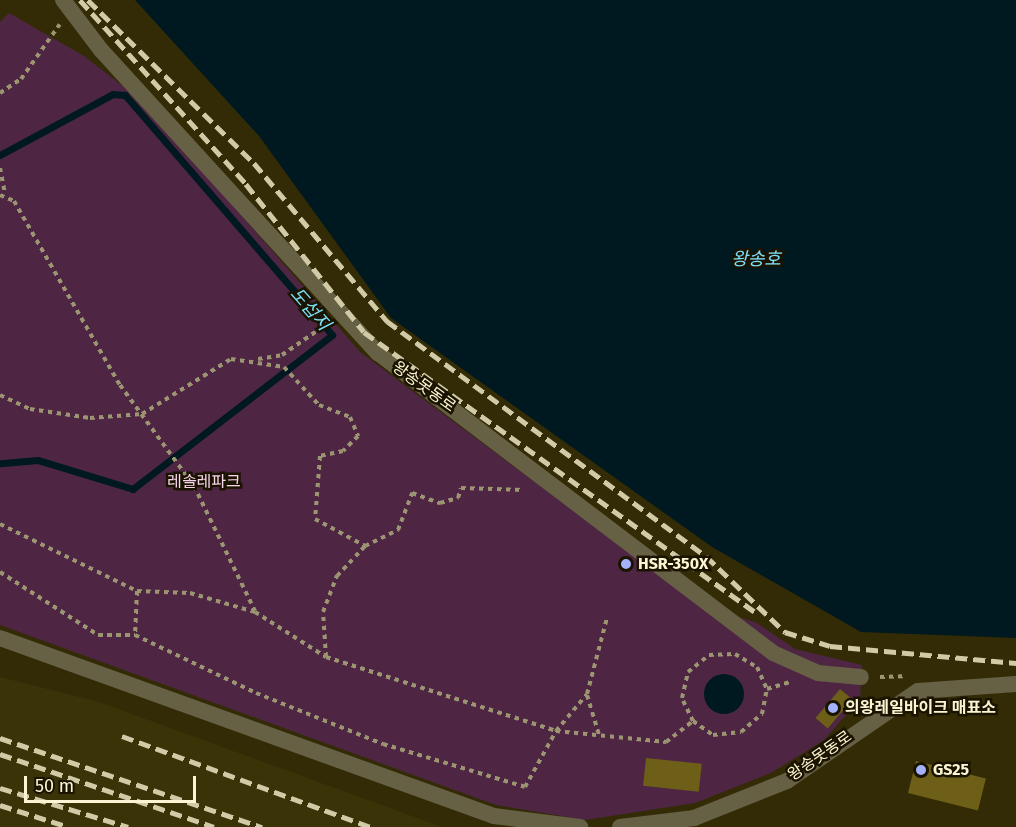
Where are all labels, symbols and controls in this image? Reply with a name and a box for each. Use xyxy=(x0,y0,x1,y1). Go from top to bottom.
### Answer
water label: 왕송호 xyxy=(731,248,781,270)
water label: 도섭지 xyxy=(286,283,334,335)
street label: 왕송못동로 xyxy=(389,358,459,416)
park label: 레솔레파크 xyxy=(167,472,241,492)
place label: HSR-350X xyxy=(638,554,708,574)
marker: HSR-350X xyxy=(619,557,633,571)
place label: 의왕레일바이크 매표소 xyxy=(845,698,996,718)
marker: 의왕레일바이크 매표소 xyxy=(826,701,840,715)
street label: 왕송못동로 xyxy=(784,727,856,785)
place label: GS25 xyxy=(933,760,969,780)
marker: GS25 xyxy=(914,763,928,777)
scale bar xyxy=(27,764,200,802)
text: 50 m xyxy=(35,775,74,797)

